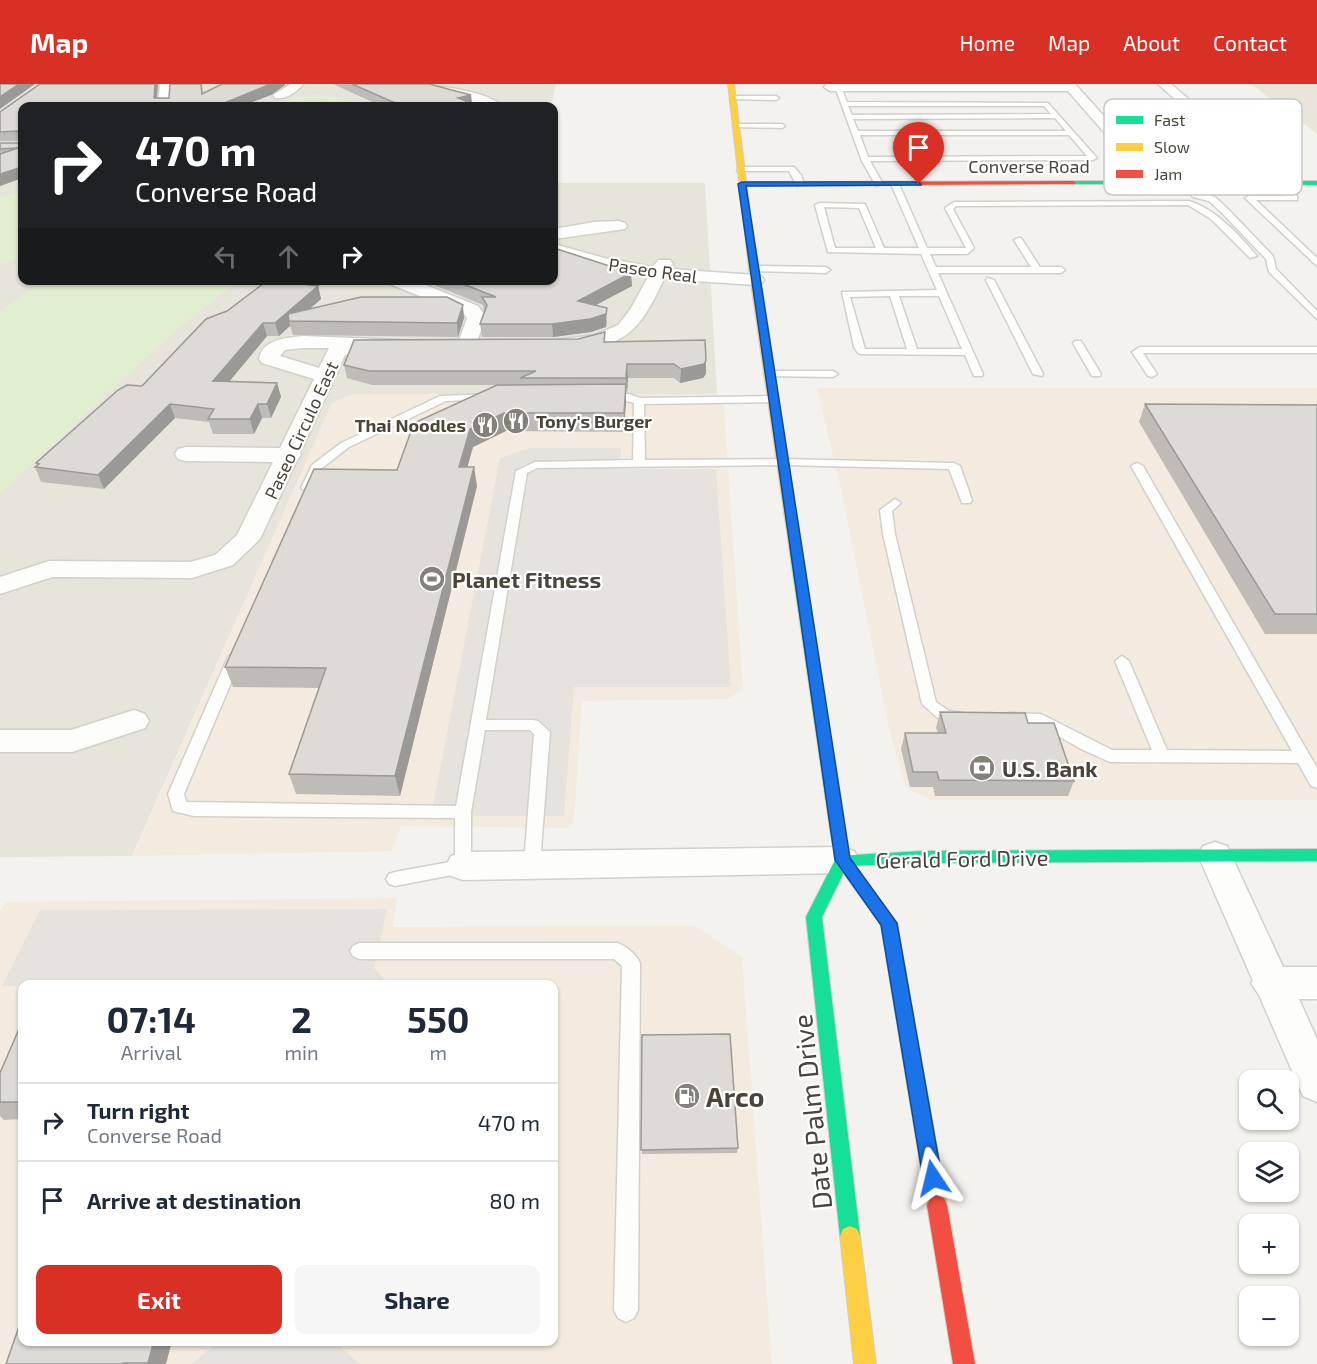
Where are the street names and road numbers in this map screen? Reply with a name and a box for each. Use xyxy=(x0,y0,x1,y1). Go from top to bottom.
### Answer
street label: Converse Road xyxy=(968,155,1090,177)
street label: Paseo Real xyxy=(607,253,699,287)
street label: Paseo Circulo East xyxy=(259,357,343,503)
street label: Gerald Ford Drive xyxy=(875,843,1049,873)
street label: Date Palm Drive xyxy=(785,1013,837,1211)

